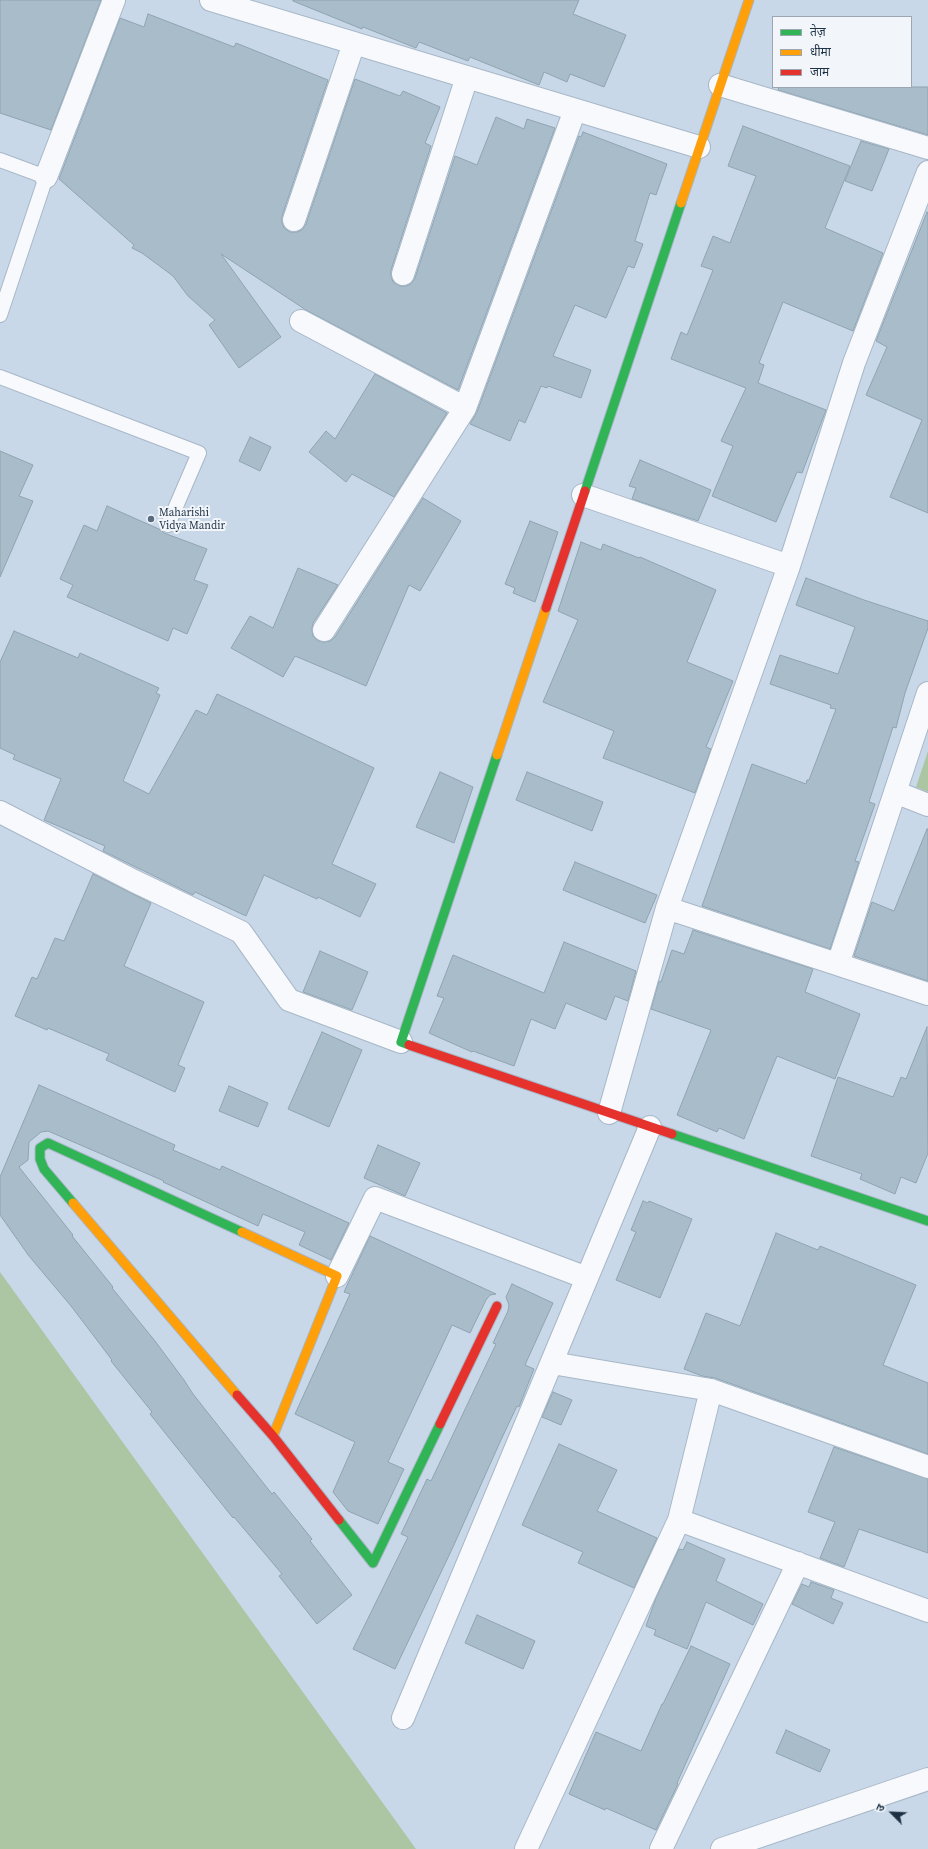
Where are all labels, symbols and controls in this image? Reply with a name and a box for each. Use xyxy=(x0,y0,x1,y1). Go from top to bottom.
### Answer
legend xyxy=(772,16,912,88)
text: तेज़ xyxy=(810,24,826,40)
text: धीमा xyxy=(810,44,831,60)
text: जाम xyxy=(810,64,829,80)
place label: Maharishi Vidya Mandir xyxy=(159,506,225,532)
marker: Maharishi Vidya Mandir xyxy=(146,514,156,524)
north arrow xyxy=(872,1793,912,1833)
text: उ xyxy=(872,1802,889,1814)

